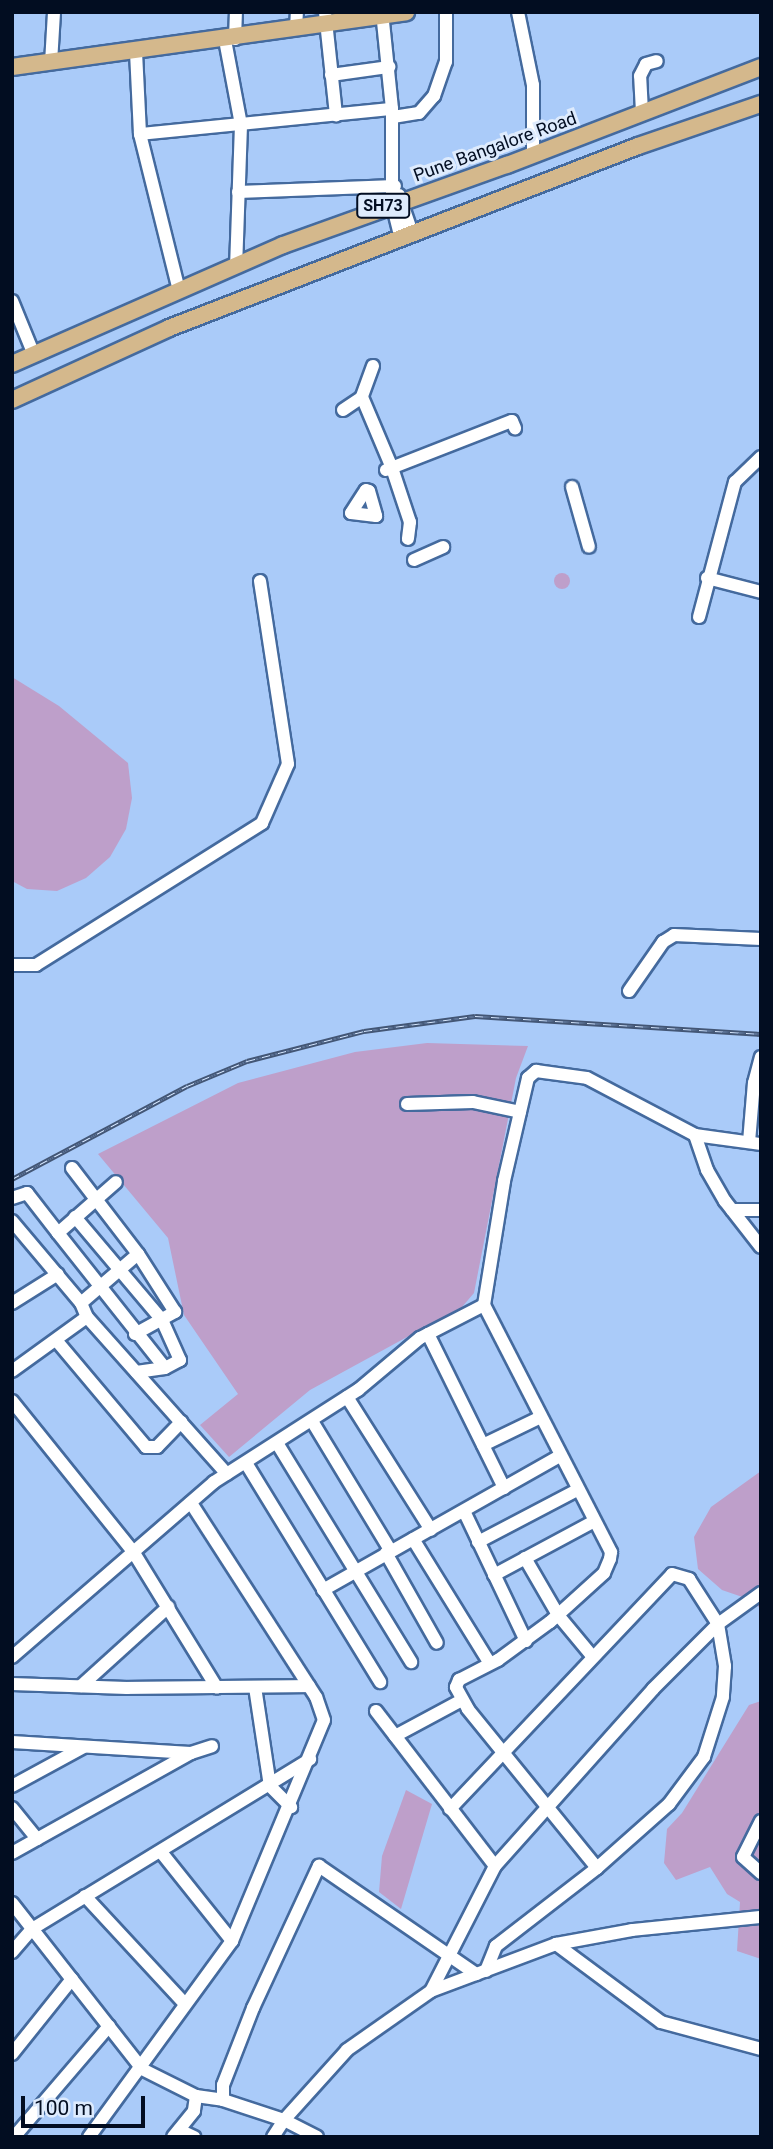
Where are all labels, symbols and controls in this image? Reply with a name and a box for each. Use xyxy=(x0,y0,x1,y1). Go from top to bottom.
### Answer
street label: Pune Bangalore Road xyxy=(411,107,579,187)
road number: SH73 xyxy=(355,194,411,218)
scale bar xyxy=(24,2082,149,2126)
text: 100 m xyxy=(34,2096,93,2120)

